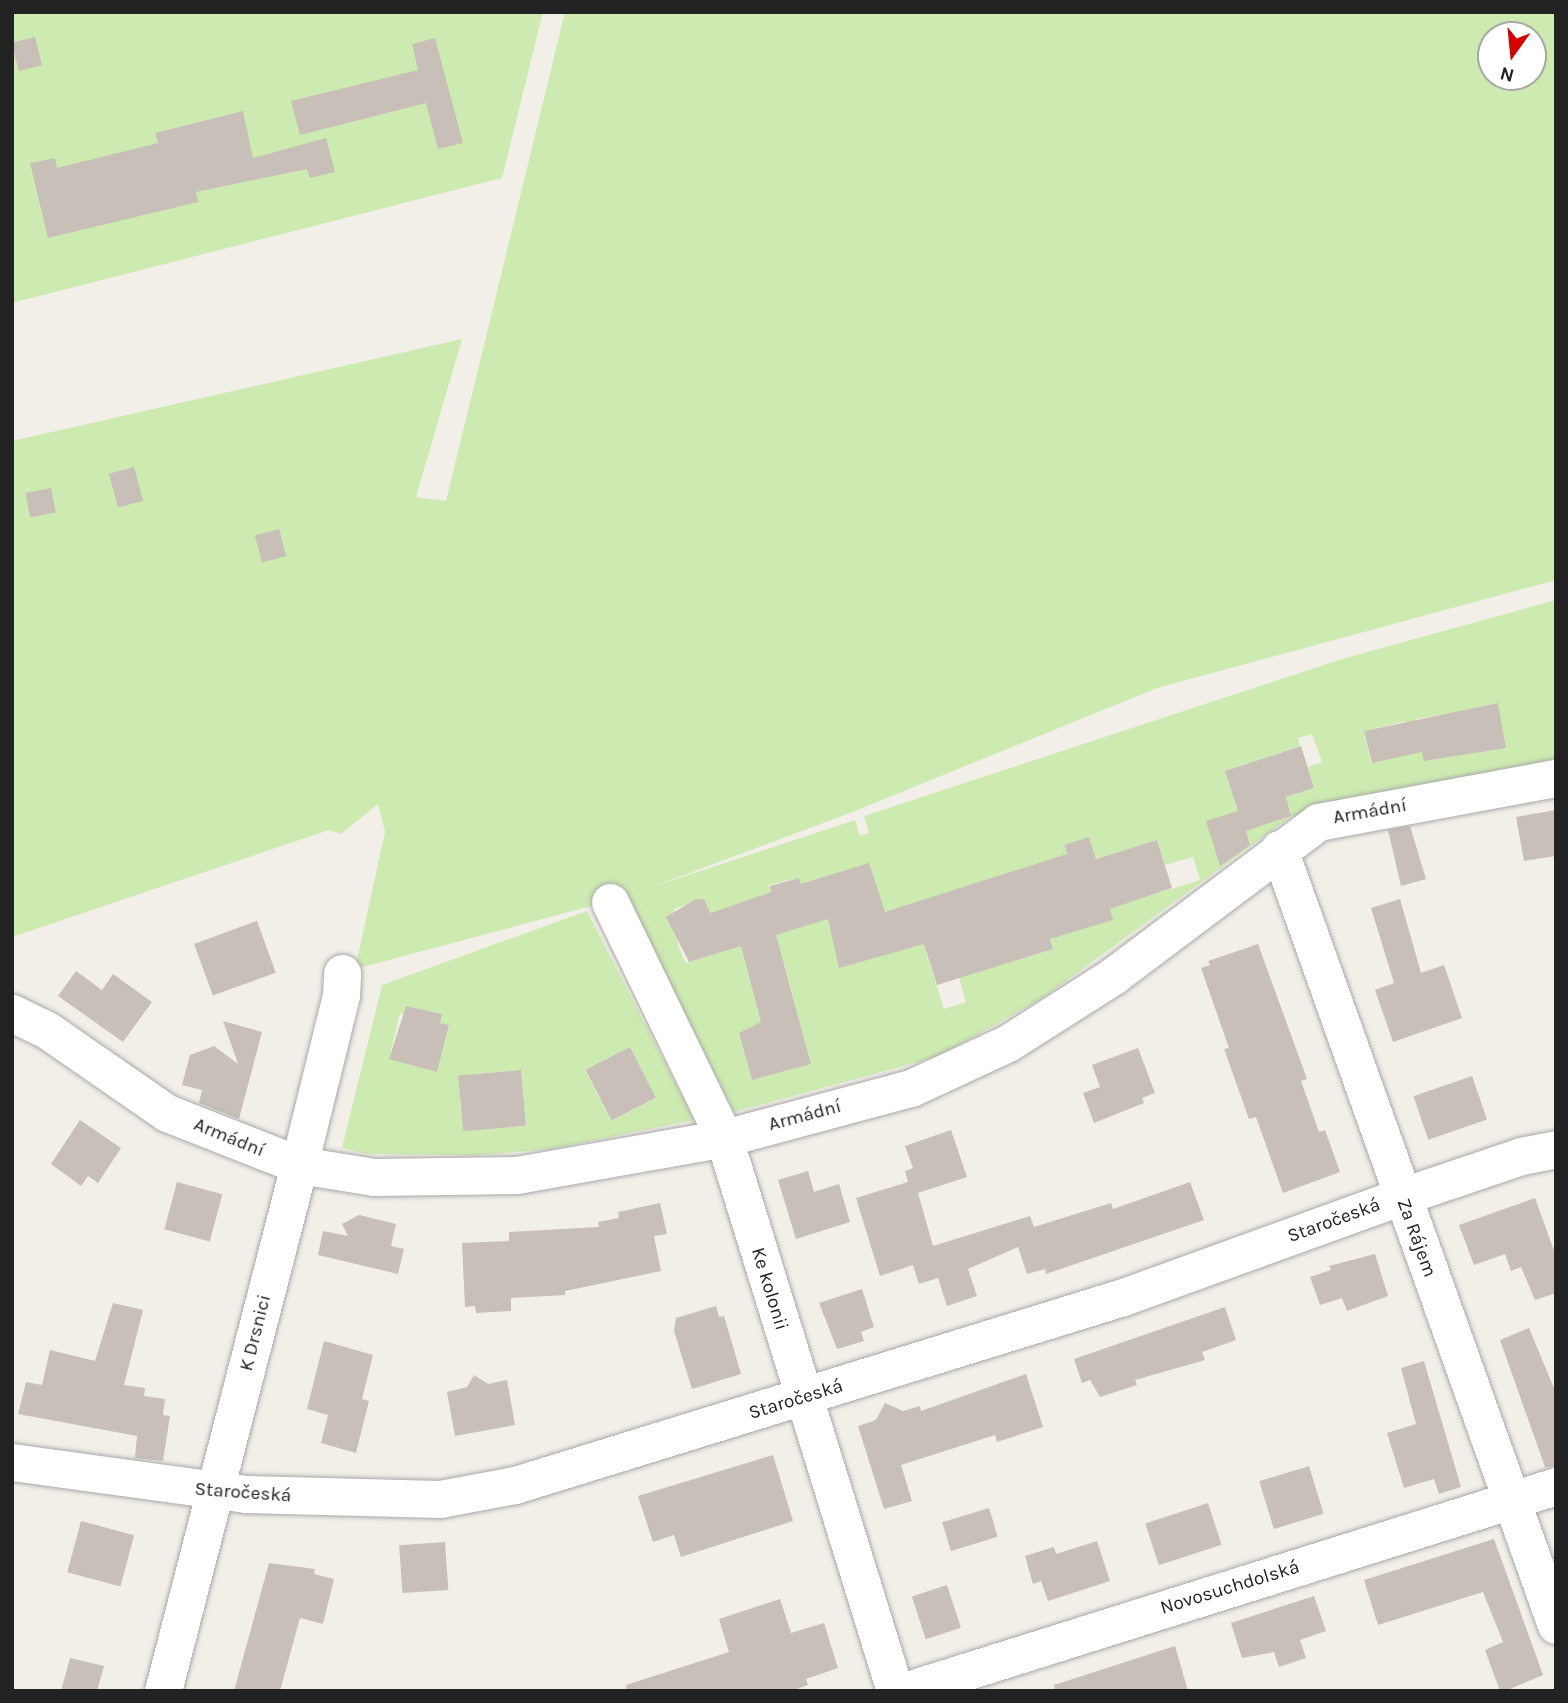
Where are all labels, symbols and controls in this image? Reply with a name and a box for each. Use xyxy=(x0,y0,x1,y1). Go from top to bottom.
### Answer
north arrow xyxy=(1477,21,1547,91)
text: N xyxy=(1498,62,1517,87)
street label: Armádní xyxy=(1331,794,1409,830)
street label: Armádní xyxy=(766,1095,844,1137)
street label: Armádní xyxy=(190,1113,268,1163)
street label: Staročeská xyxy=(1285,1194,1383,1248)
street label: Za Rájem xyxy=(1391,1196,1441,1280)
street label: Ke kolonii xyxy=(746,1245,792,1333)
street label: K Drsnici xyxy=(235,1292,277,1374)
street label: Staročeská xyxy=(746,1375,846,1425)
street label: Staročeská xyxy=(194,1478,292,1508)
street label: Novosuchdolská xyxy=(1158,1556,1302,1620)

